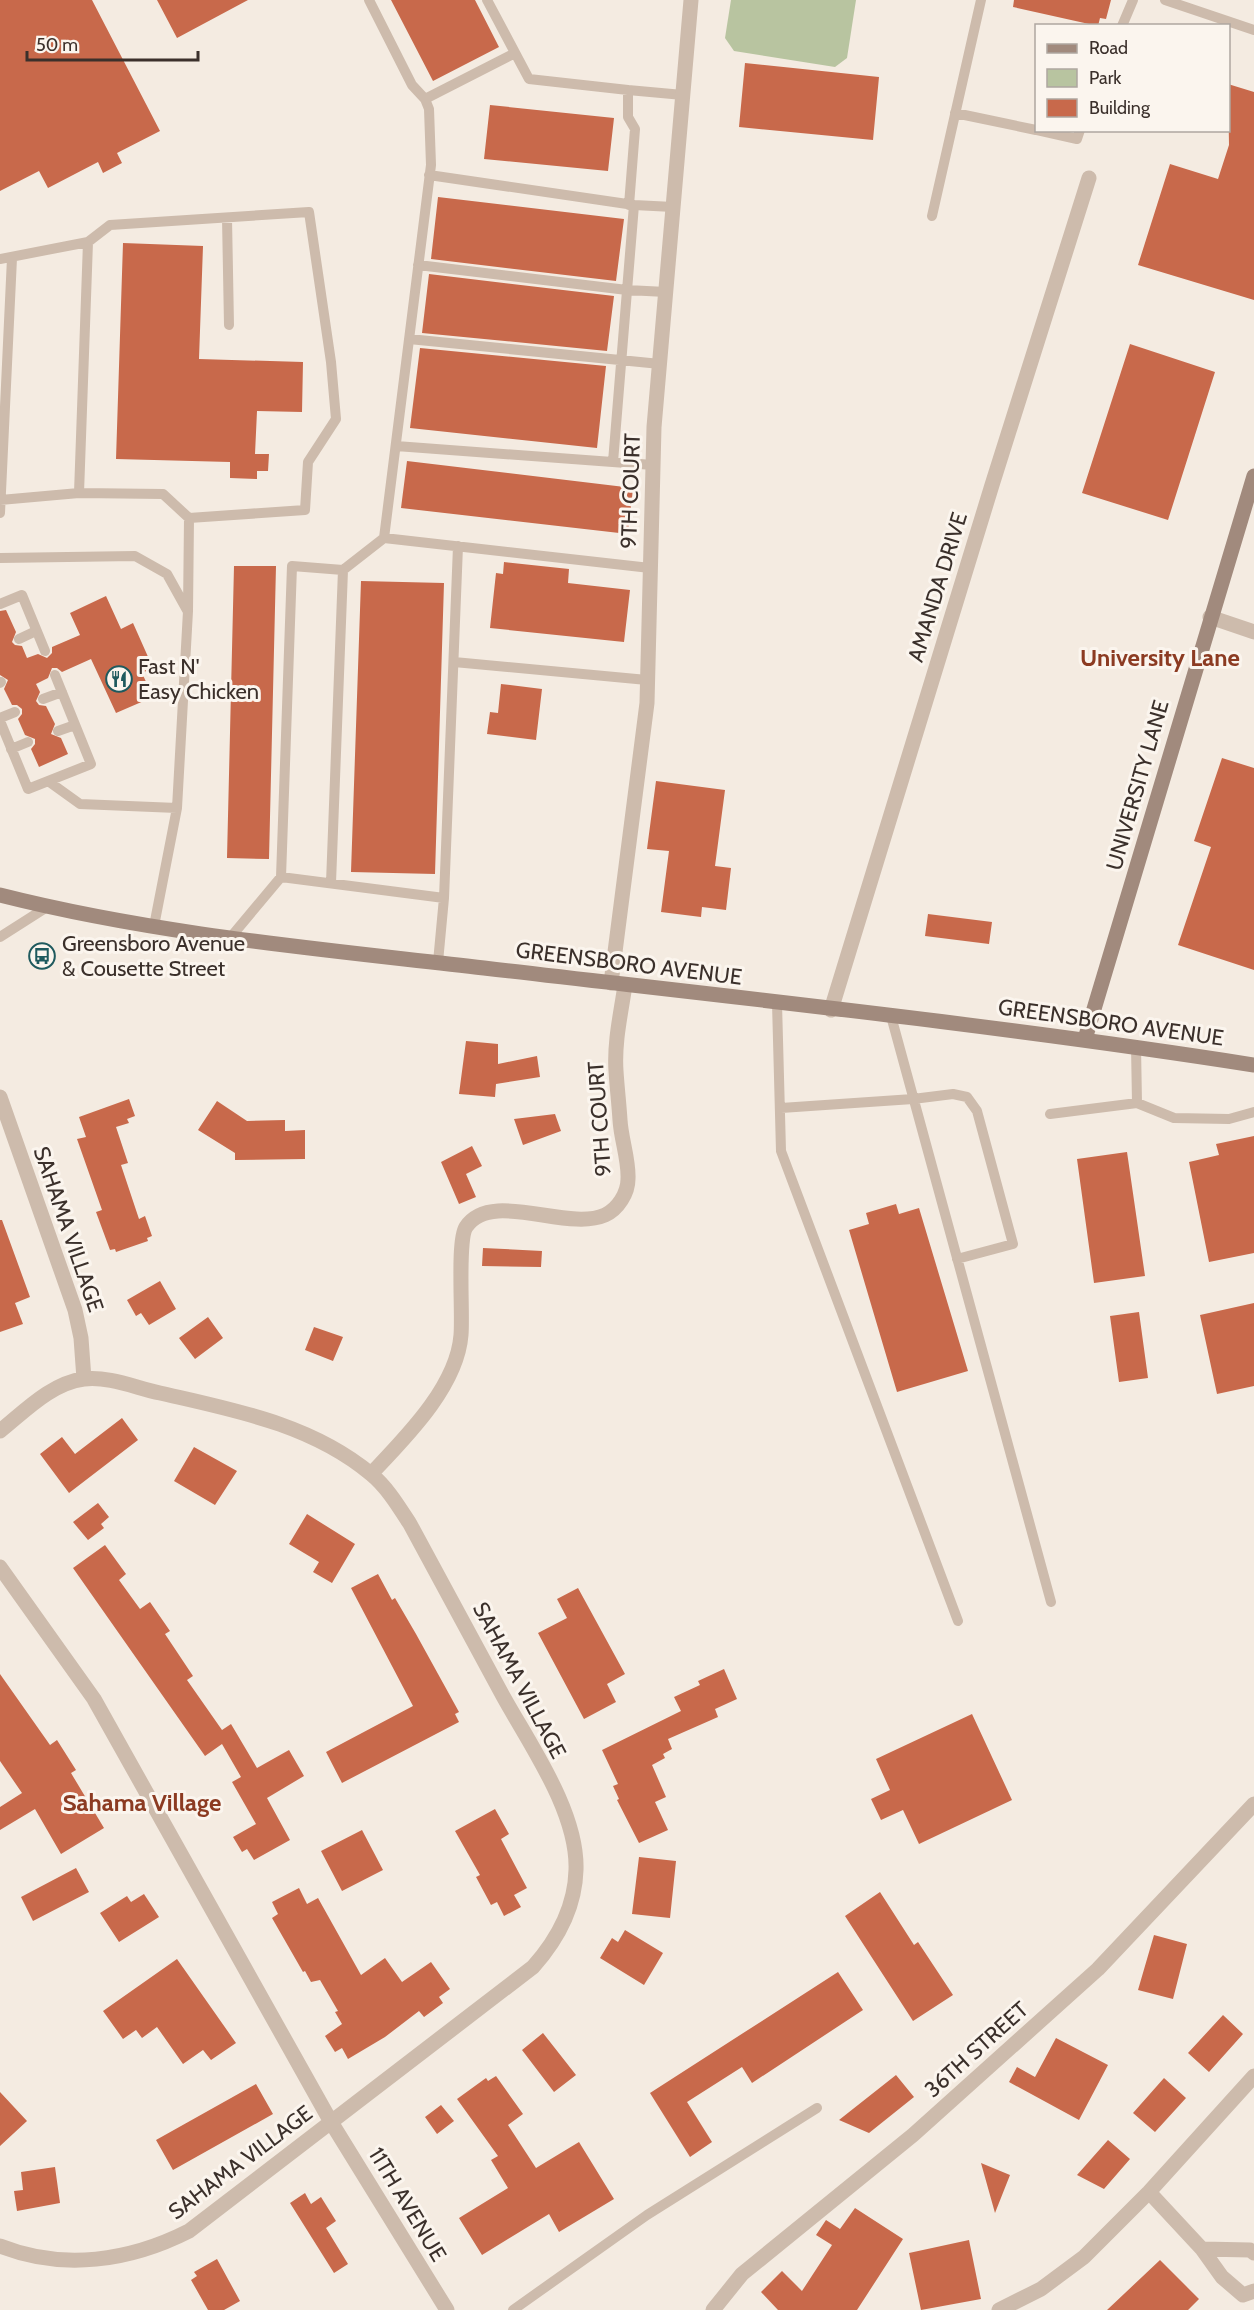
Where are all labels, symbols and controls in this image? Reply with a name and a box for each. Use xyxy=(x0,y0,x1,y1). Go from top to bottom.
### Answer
scale bar xyxy=(27,24,198,62)
legend xyxy=(1035,24,1230,132)
text: 50 m xyxy=(36,34,78,56)
text: Road xyxy=(1089,37,1128,59)
text: Park xyxy=(1089,67,1122,89)
text: Building xyxy=(1089,97,1151,119)
street label: 9TH COURT xyxy=(615,433,646,549)
street label: AMANDA DRIVE xyxy=(902,509,973,665)
district label: University Lane xyxy=(1080,643,1240,672)
place label: Fast N' Easy Chicken xyxy=(138,653,259,705)
restaurant icon: Fast N' Easy Chicken xyxy=(104,664,134,694)
street label: UNIVERSITY LANE xyxy=(1100,697,1175,873)
place label: Greensboro Avenue & Cousette Street xyxy=(62,930,245,982)
street label: GREENSBORO AVENUE xyxy=(514,936,744,991)
bus stop icon: Greensboro Avenue & Cousette Street xyxy=(27,941,57,971)
street label: GREENSBORO AVENUE xyxy=(996,993,1226,1052)
street label: 9TH COURT xyxy=(582,1060,617,1178)
street label: SAHAMA VILLAGE xyxy=(28,1143,109,1315)
street label: SAHAMA VILLAGE xyxy=(467,1597,572,1763)
district label: Sahama Village xyxy=(63,1788,221,1817)
street label: 36TH STREET xyxy=(919,1996,1034,2103)
street label: SAHAMA VILLAGE xyxy=(163,2099,318,2225)
street label: 11TH AVENUE xyxy=(363,2142,452,2266)

